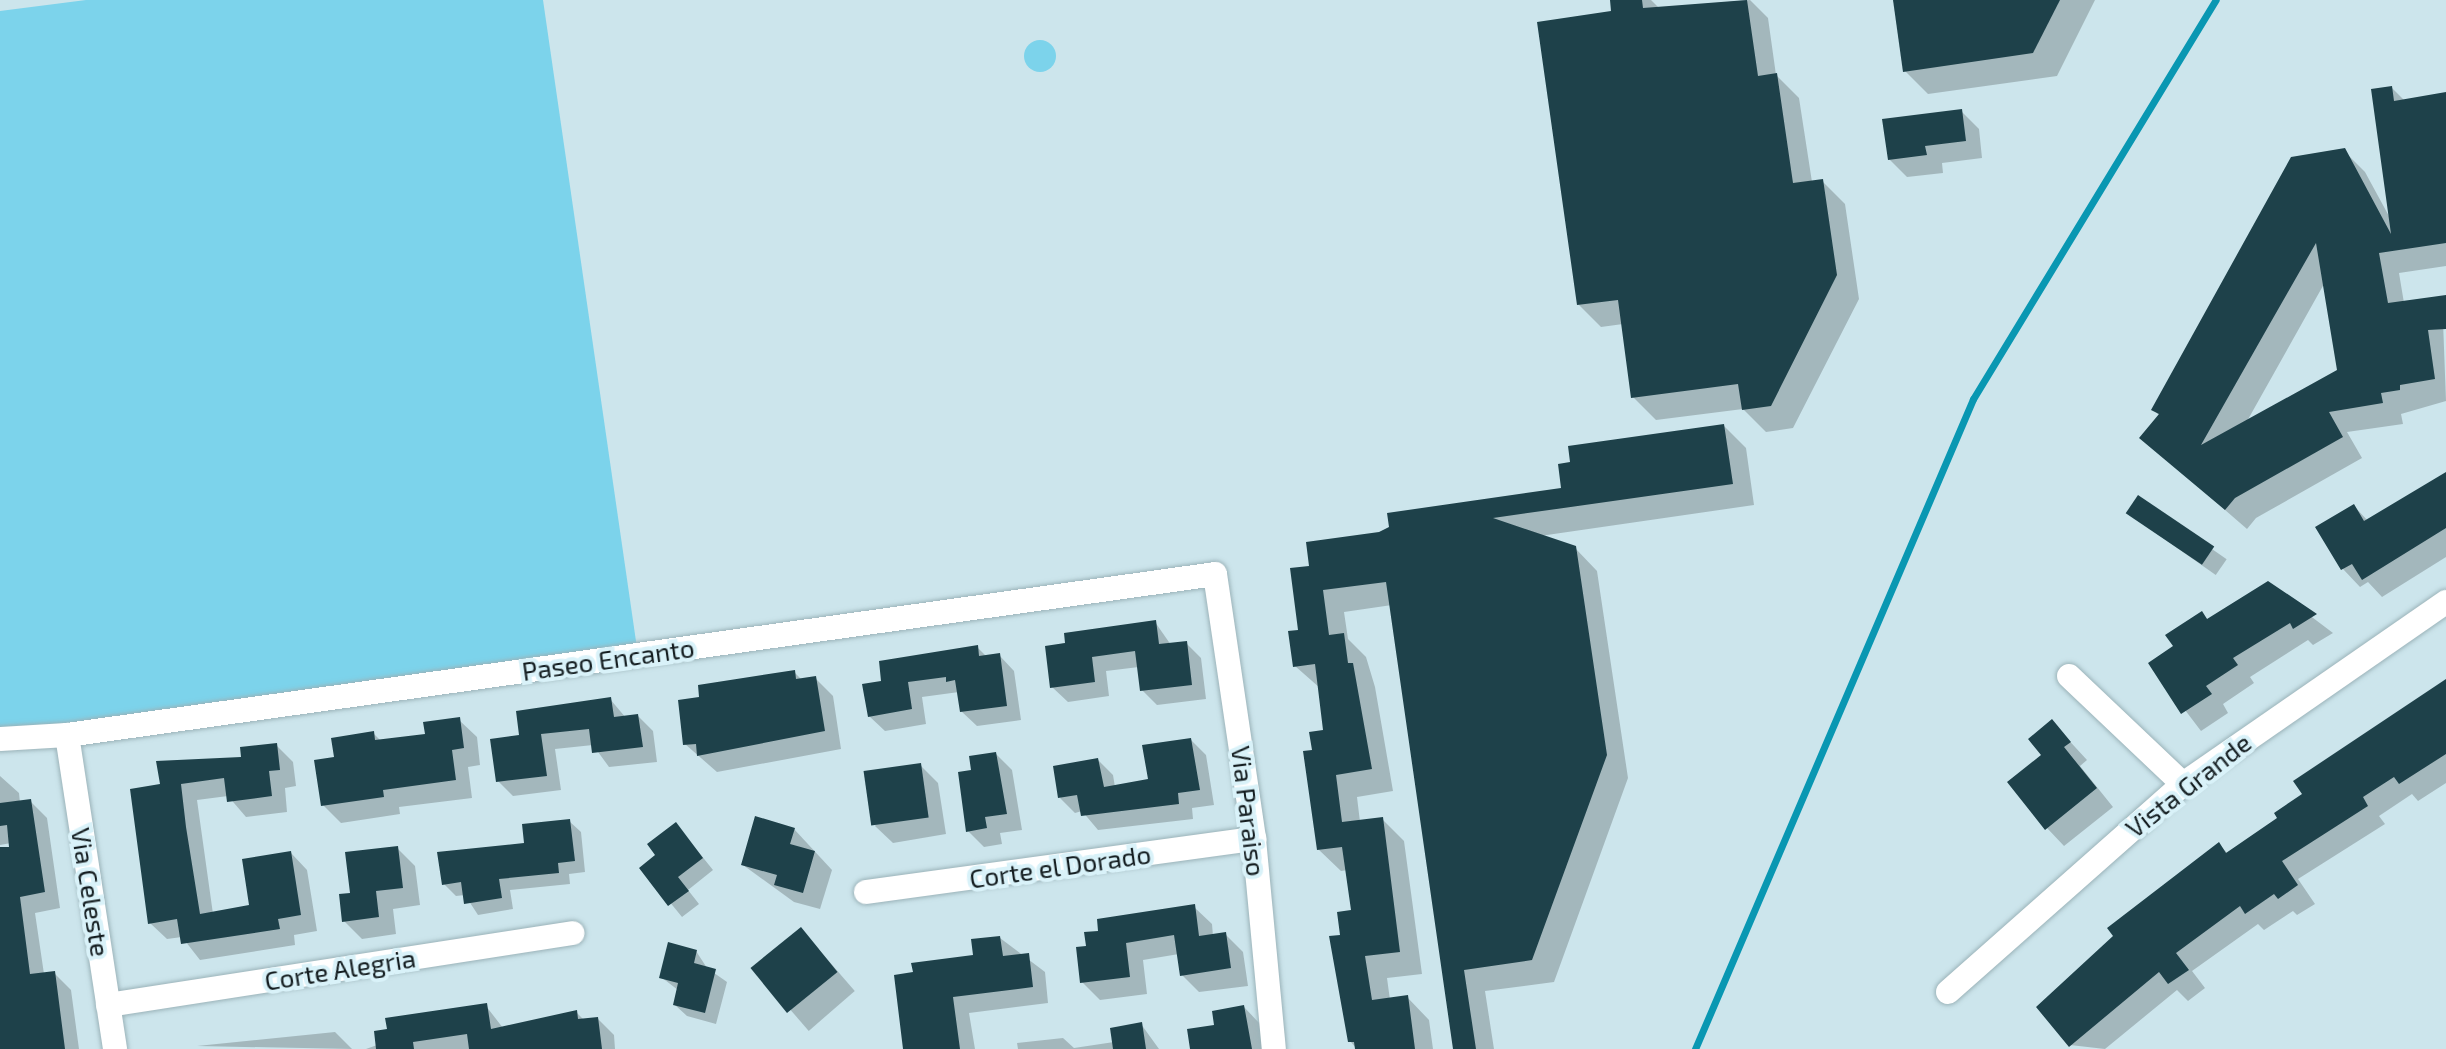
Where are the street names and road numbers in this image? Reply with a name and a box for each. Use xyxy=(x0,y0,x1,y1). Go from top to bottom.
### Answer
street label: Paseo Encanto xyxy=(520,631,696,687)
street label: Vista Grande xyxy=(2119,726,2257,844)
street label: Via Paraiso xyxy=(1226,744,1272,878)
street label: Via Celeste xyxy=(65,825,117,959)
street label: Corte el Dorado xyxy=(967,838,1153,894)
street label: Corte Alegria xyxy=(262,942,418,996)

